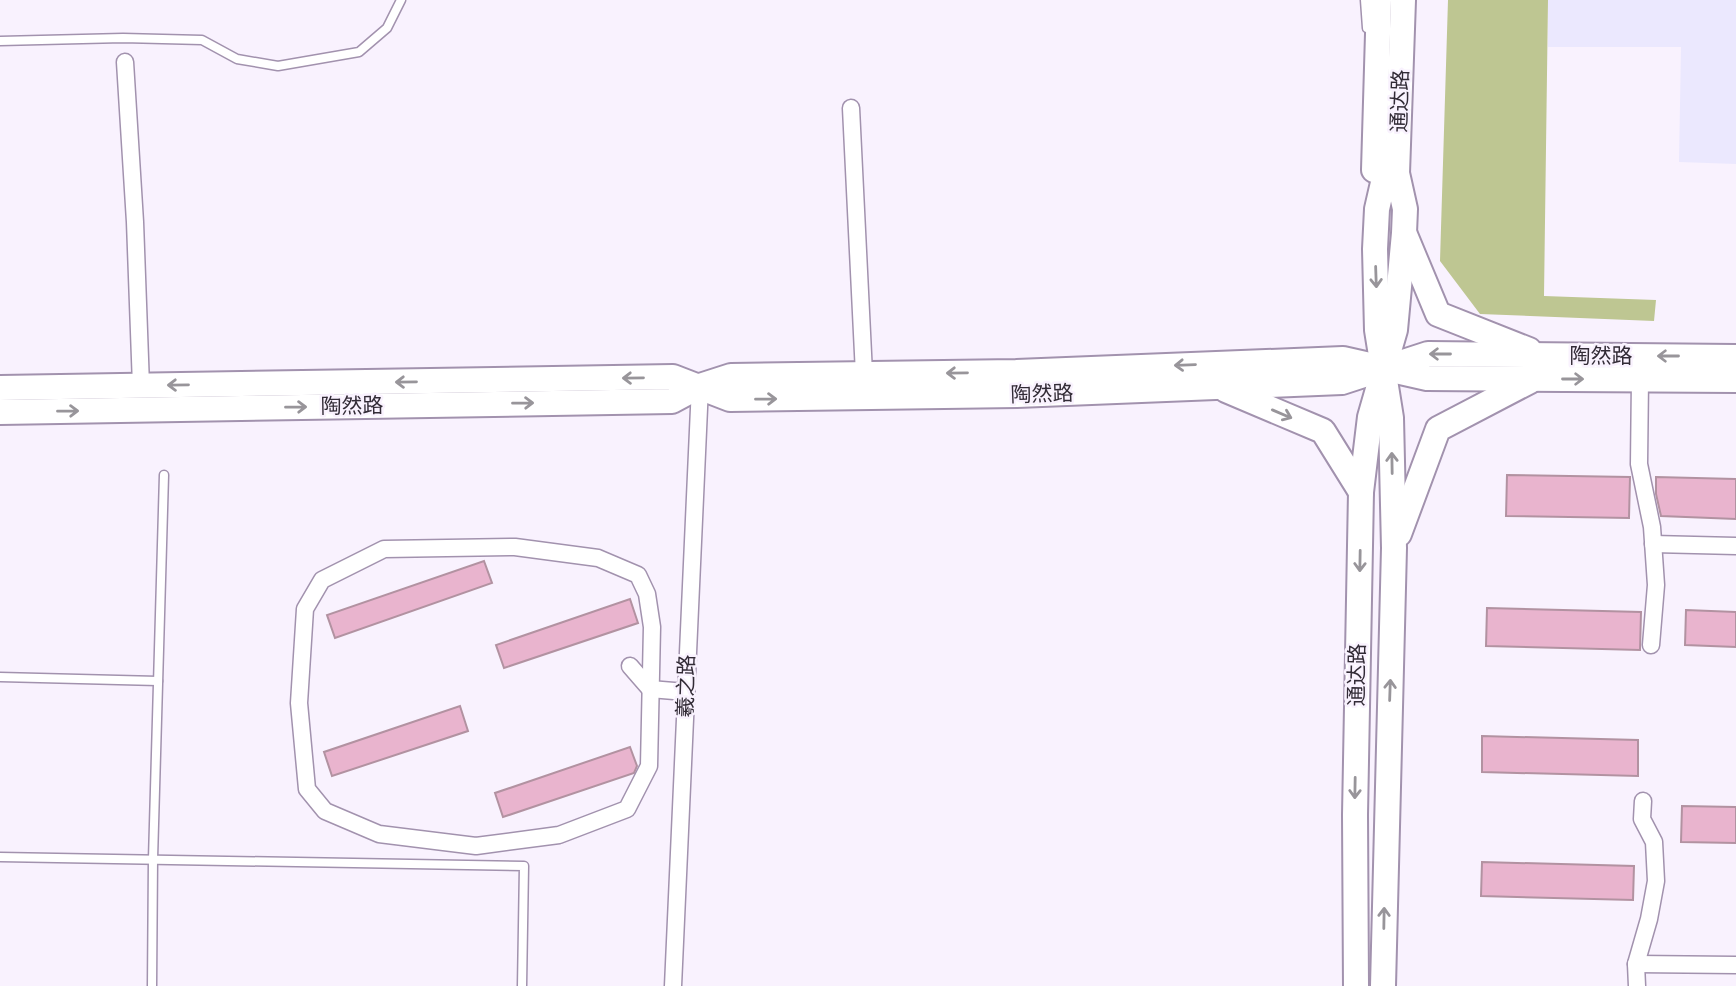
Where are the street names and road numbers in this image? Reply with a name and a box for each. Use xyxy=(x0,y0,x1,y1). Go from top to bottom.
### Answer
street label: 通达路 xyxy=(1386,69,1414,133)
street label: 陶然路 xyxy=(1570,343,1633,369)
street label: 陶然路 xyxy=(1010,380,1074,408)
street label: 陶然路 xyxy=(320,392,384,420)
street label: 通达路 xyxy=(1343,643,1371,707)
street label: 羲之路 xyxy=(672,654,700,718)

